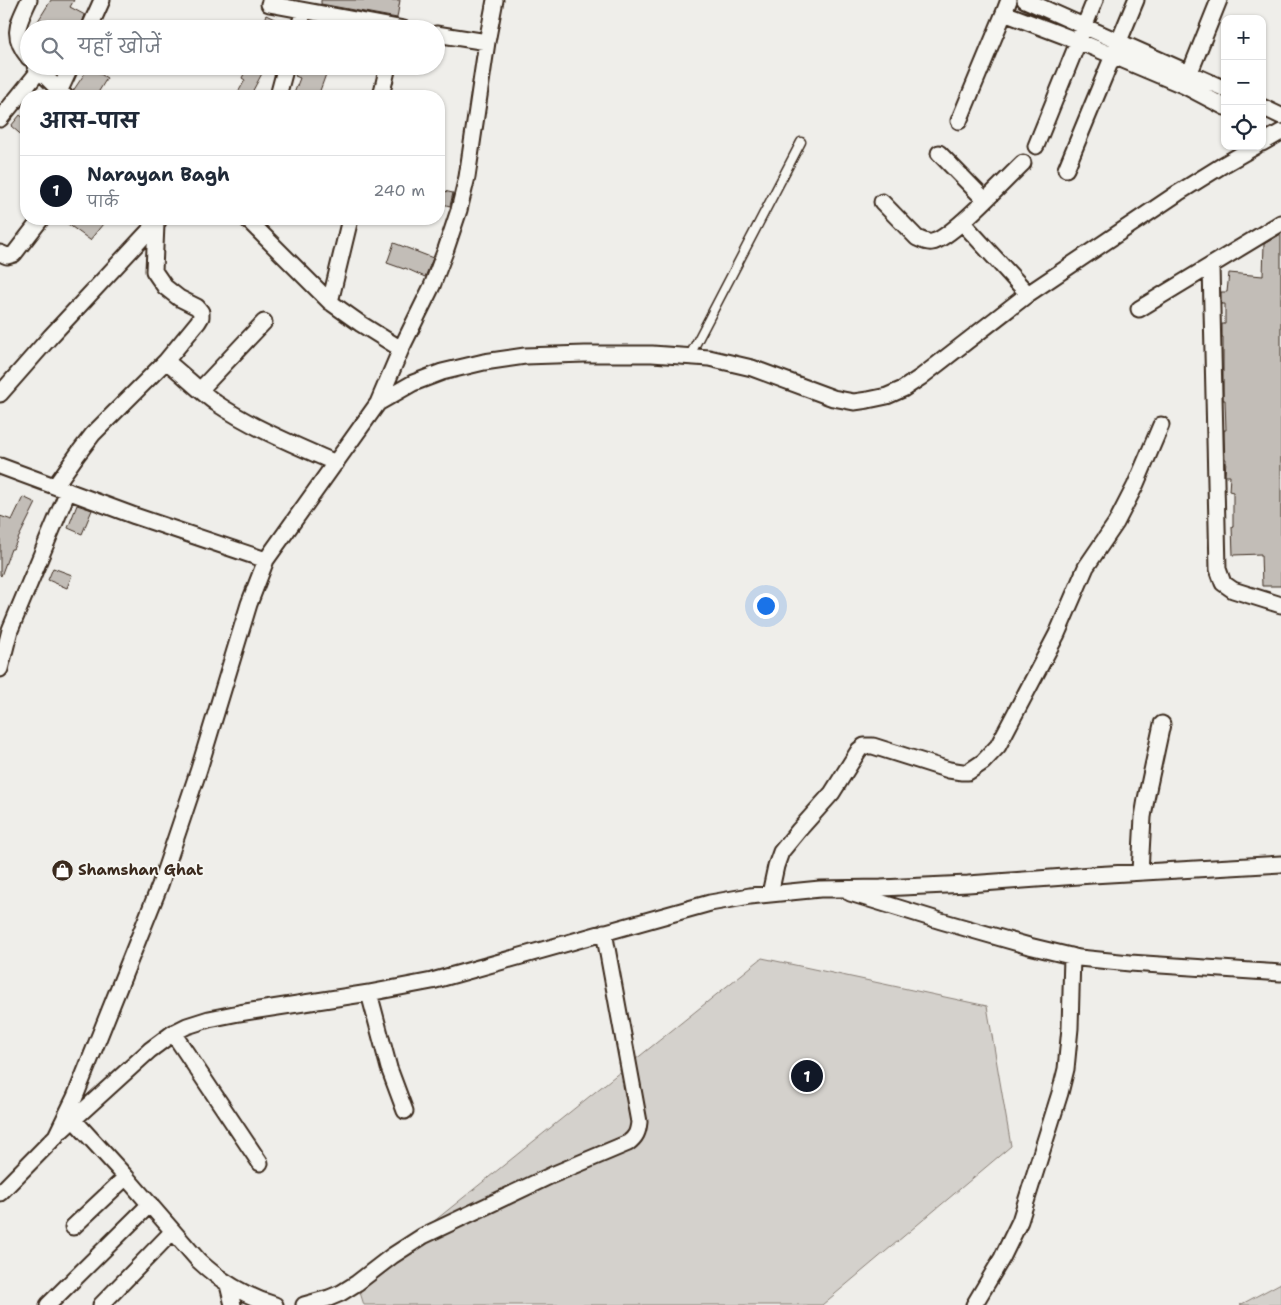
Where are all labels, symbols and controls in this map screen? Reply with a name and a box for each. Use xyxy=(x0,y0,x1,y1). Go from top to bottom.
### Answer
map controls xyxy=(1221,15,1266,150)
button: + xyxy=(1221,15,1266,60)
search box xyxy=(20,20,445,75)
icon: search xyxy=(38,34,66,62)
text: यहाँ खोजें xyxy=(78,34,161,59)
button: − xyxy=(1221,60,1266,105)
button: locate xyxy=(1221,105,1266,150)
text: आस-पास xyxy=(40,107,138,135)
text: Narayan Bagh xyxy=(87,162,230,187)
text: 1 xyxy=(52,180,60,201)
text: 240 m xyxy=(373,180,425,201)
text: पार्क xyxy=(87,191,118,212)
your location xyxy=(753,593,779,619)
shop icon: Shamshan Ghat xyxy=(50,858,74,882)
place label: Shamshan Ghat xyxy=(78,860,203,880)
pin: 1 xyxy=(791,1057,823,1095)

